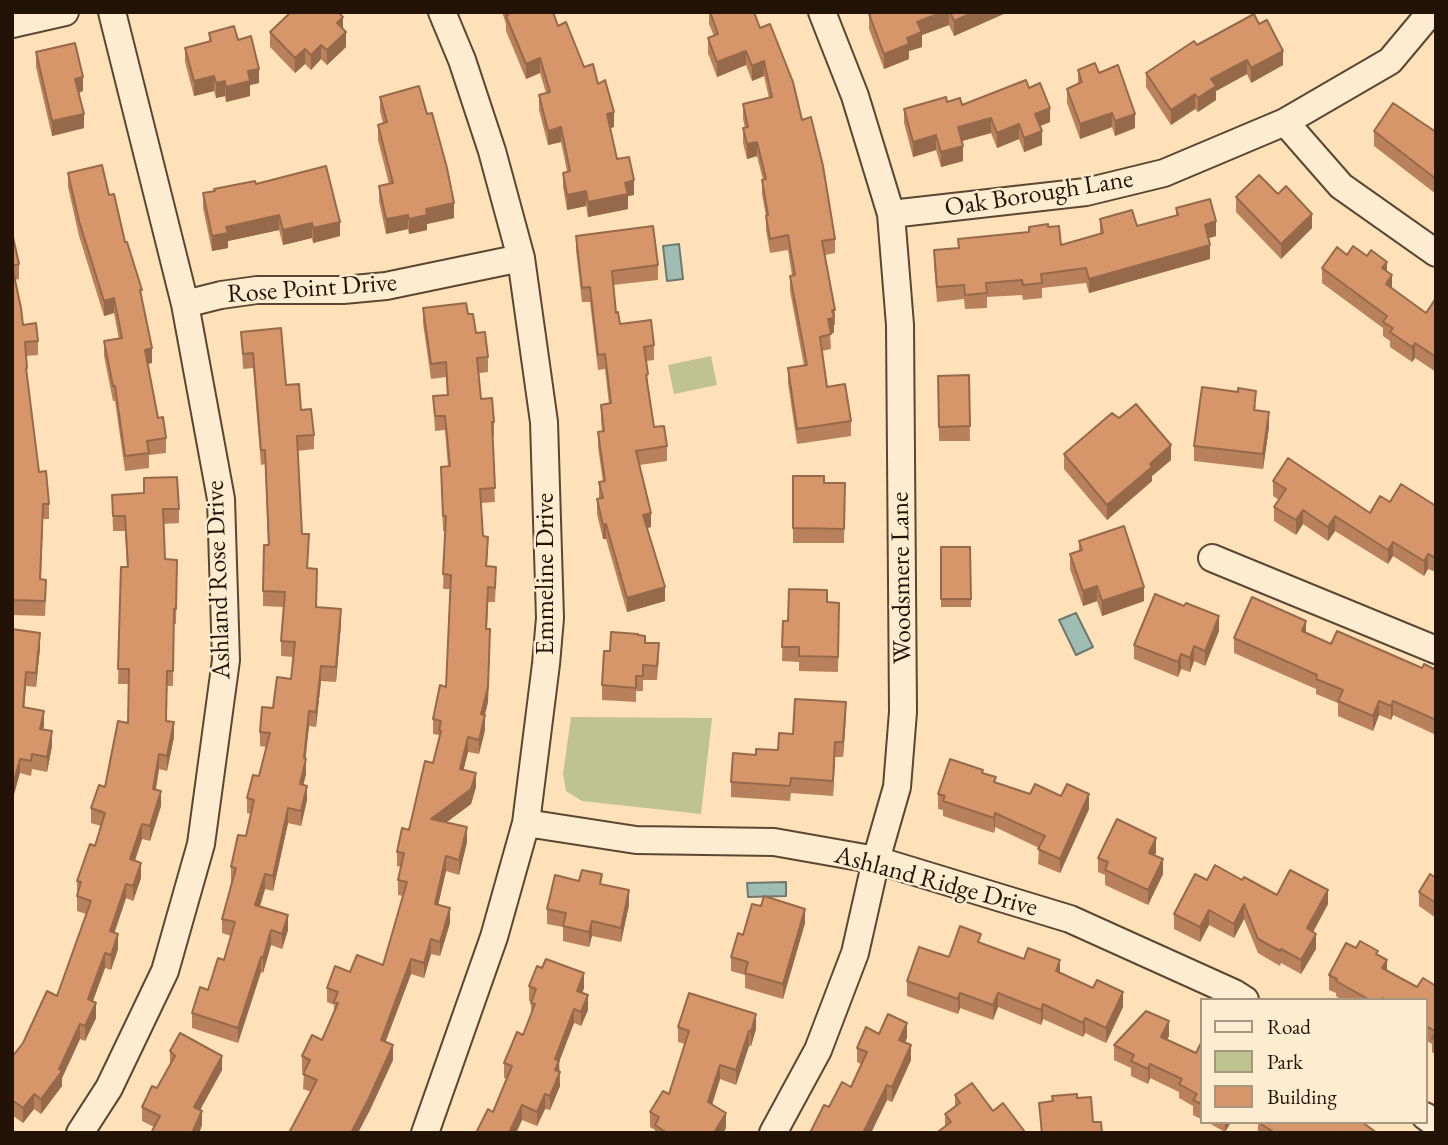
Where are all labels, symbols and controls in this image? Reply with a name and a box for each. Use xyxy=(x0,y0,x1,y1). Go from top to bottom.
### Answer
street label: Oak Borough Lane xyxy=(943,164,1135,224)
street label: Rose Point Drive xyxy=(226,268,398,310)
street label: Ashland Rose Drive xyxy=(200,480,238,680)
street label: Woodsmere Lane xyxy=(885,492,919,664)
street label: Emmeline Drive xyxy=(530,493,562,655)
street label: Ashland Ridge Drive xyxy=(831,840,1041,924)
legend xyxy=(1200,998,1427,1124)
text: Road xyxy=(1267,1013,1311,1040)
text: Park xyxy=(1267,1048,1303,1075)
text: Building xyxy=(1267,1083,1337,1110)

